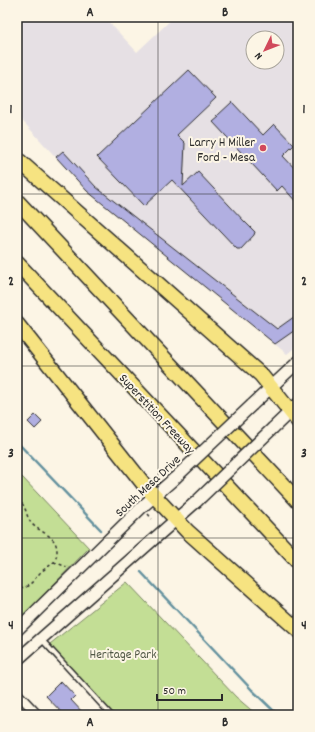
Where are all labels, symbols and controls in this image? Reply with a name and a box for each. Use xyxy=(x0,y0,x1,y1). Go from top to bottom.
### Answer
text: A xyxy=(86,4,94,23)
text: B xyxy=(222,4,228,23)
north arrow xyxy=(245,30,285,70)
text: N xyxy=(251,48,267,63)
text: 1 xyxy=(10,101,13,120)
text: 1 xyxy=(303,101,306,120)
place label: Larry H Miller Ford - Mesa xyxy=(189,134,256,168)
marker: Larry H Miller Ford - Mesa xyxy=(258,143,268,153)
text: 2 xyxy=(8,273,14,292)
text: 2 xyxy=(301,273,307,292)
street label: Superstition Freeway xyxy=(114,370,199,460)
text: 3 xyxy=(8,445,14,464)
text: 3 xyxy=(301,445,307,464)
street label: South Mesa Drive xyxy=(112,451,186,522)
text: 4 xyxy=(8,617,14,636)
text: 4 xyxy=(301,617,307,636)
park label: Heritage Park xyxy=(89,646,157,665)
scale bar xyxy=(157,676,222,702)
text: 50 m xyxy=(163,683,186,700)
text: A xyxy=(86,714,94,732)
text: B xyxy=(222,714,228,732)

